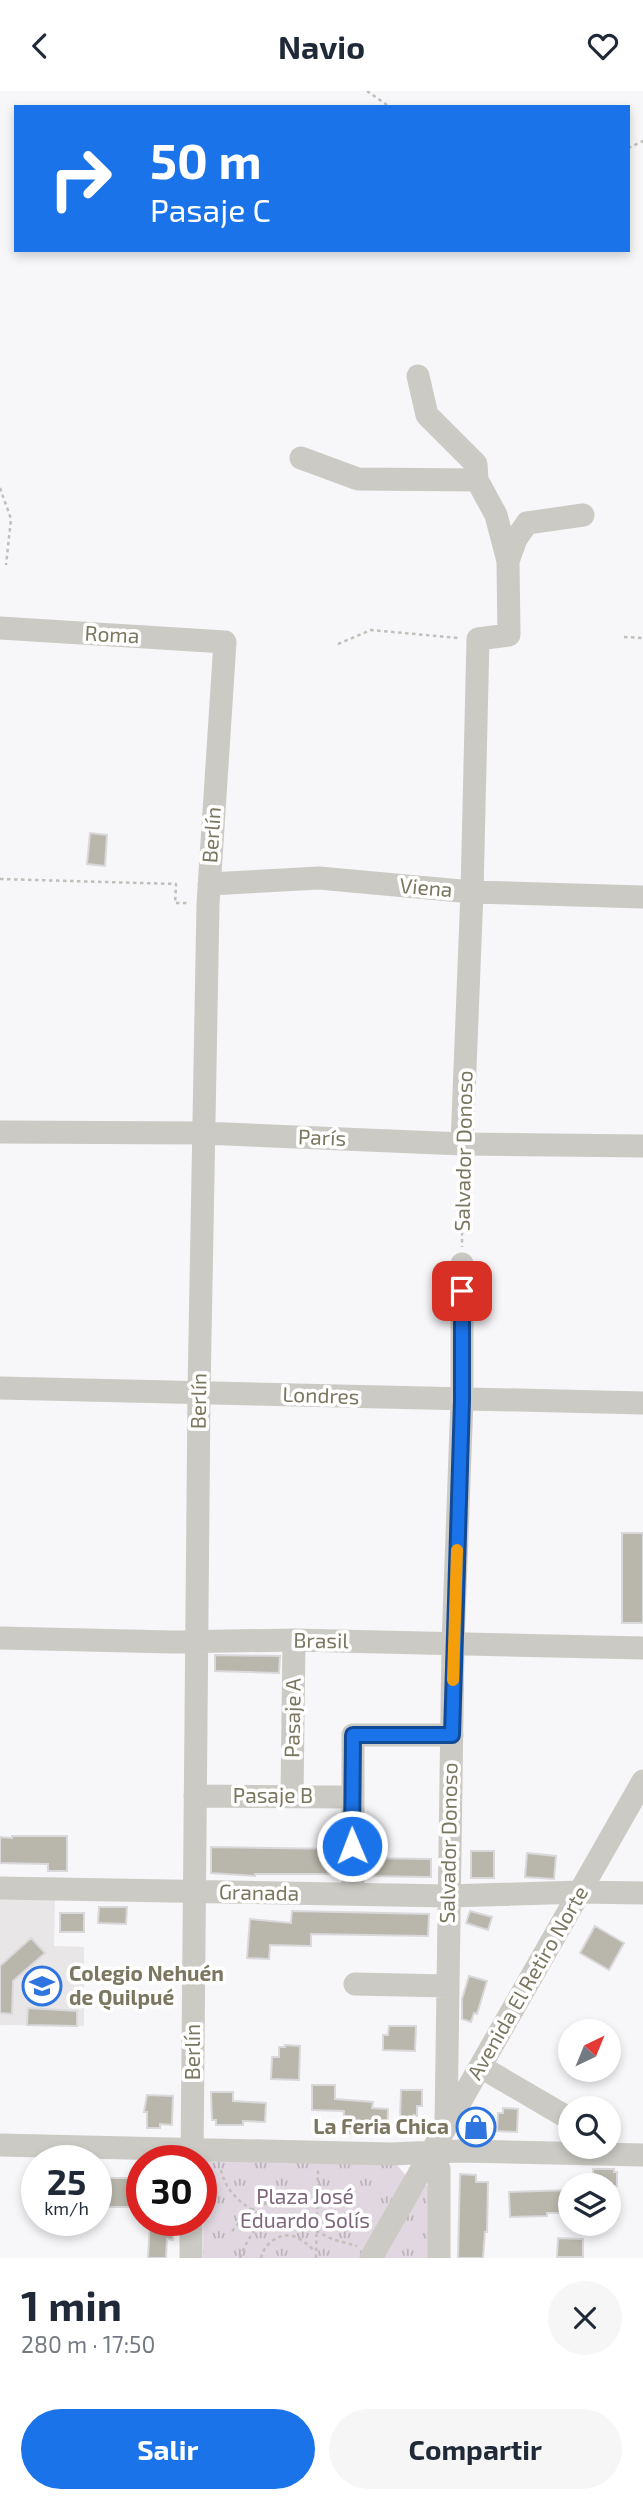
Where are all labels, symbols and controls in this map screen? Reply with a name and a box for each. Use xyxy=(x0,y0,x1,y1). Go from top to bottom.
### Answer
icon: back xyxy=(21,27,59,65)
text: Navio xyxy=(278,27,365,65)
icon: heart xyxy=(584,27,622,65)
text: 50 m xyxy=(150,130,262,189)
icon: right xyxy=(35,133,126,224)
text: Pasaje C xyxy=(150,190,271,228)
street label: Roma xyxy=(84,620,140,647)
street label: Berlín xyxy=(196,806,225,864)
street label: Viena xyxy=(399,872,454,901)
street label: Salvador Donoso xyxy=(449,1070,476,1232)
street label: París xyxy=(298,1123,347,1150)
pin xyxy=(432,1261,492,1321)
icon: arrive xyxy=(443,1272,481,1310)
street label: Berlín xyxy=(185,1373,210,1429)
street label: Londres xyxy=(282,1381,360,1408)
street label: Brasil xyxy=(293,1627,350,1652)
street label: Pasaje A xyxy=(278,1678,306,1758)
street label: Salvador Donoso xyxy=(434,1762,461,1924)
street label: Pasaje B xyxy=(233,1782,313,1808)
position arrow xyxy=(315,1809,389,1883)
street label: Granada xyxy=(219,1878,299,1905)
street label: Avenida El Retiro Norte xyxy=(461,1881,592,2083)
place label: Colegio Nehuén de Quilpué xyxy=(69,1960,224,2010)
school or university icon: Colegio Nehuén de Quilpué xyxy=(21,1965,63,2007)
north arrow xyxy=(558,2019,621,2083)
map controls xyxy=(558,2019,621,2236)
street label: Berlín xyxy=(179,2024,204,2080)
button: search xyxy=(558,2096,621,2159)
shop icon: La Feria Chica xyxy=(455,2106,497,2148)
place label: La Feria Chica xyxy=(313,2113,449,2138)
speed limit sign: 30 xyxy=(126,2145,217,2236)
text: 25 xyxy=(47,2160,86,2202)
button: layers xyxy=(558,2173,621,2236)
park label: Plaza José Eduardo Solís xyxy=(240,2183,370,2232)
text: km/h xyxy=(44,2197,89,2219)
text: 1 min xyxy=(21,2279,122,2329)
button: close xyxy=(548,2281,622,2355)
text: 280 m · 17:50 xyxy=(21,2330,155,2358)
button: Salir xyxy=(21,2409,315,2489)
button: Compartir xyxy=(329,2409,622,2489)

